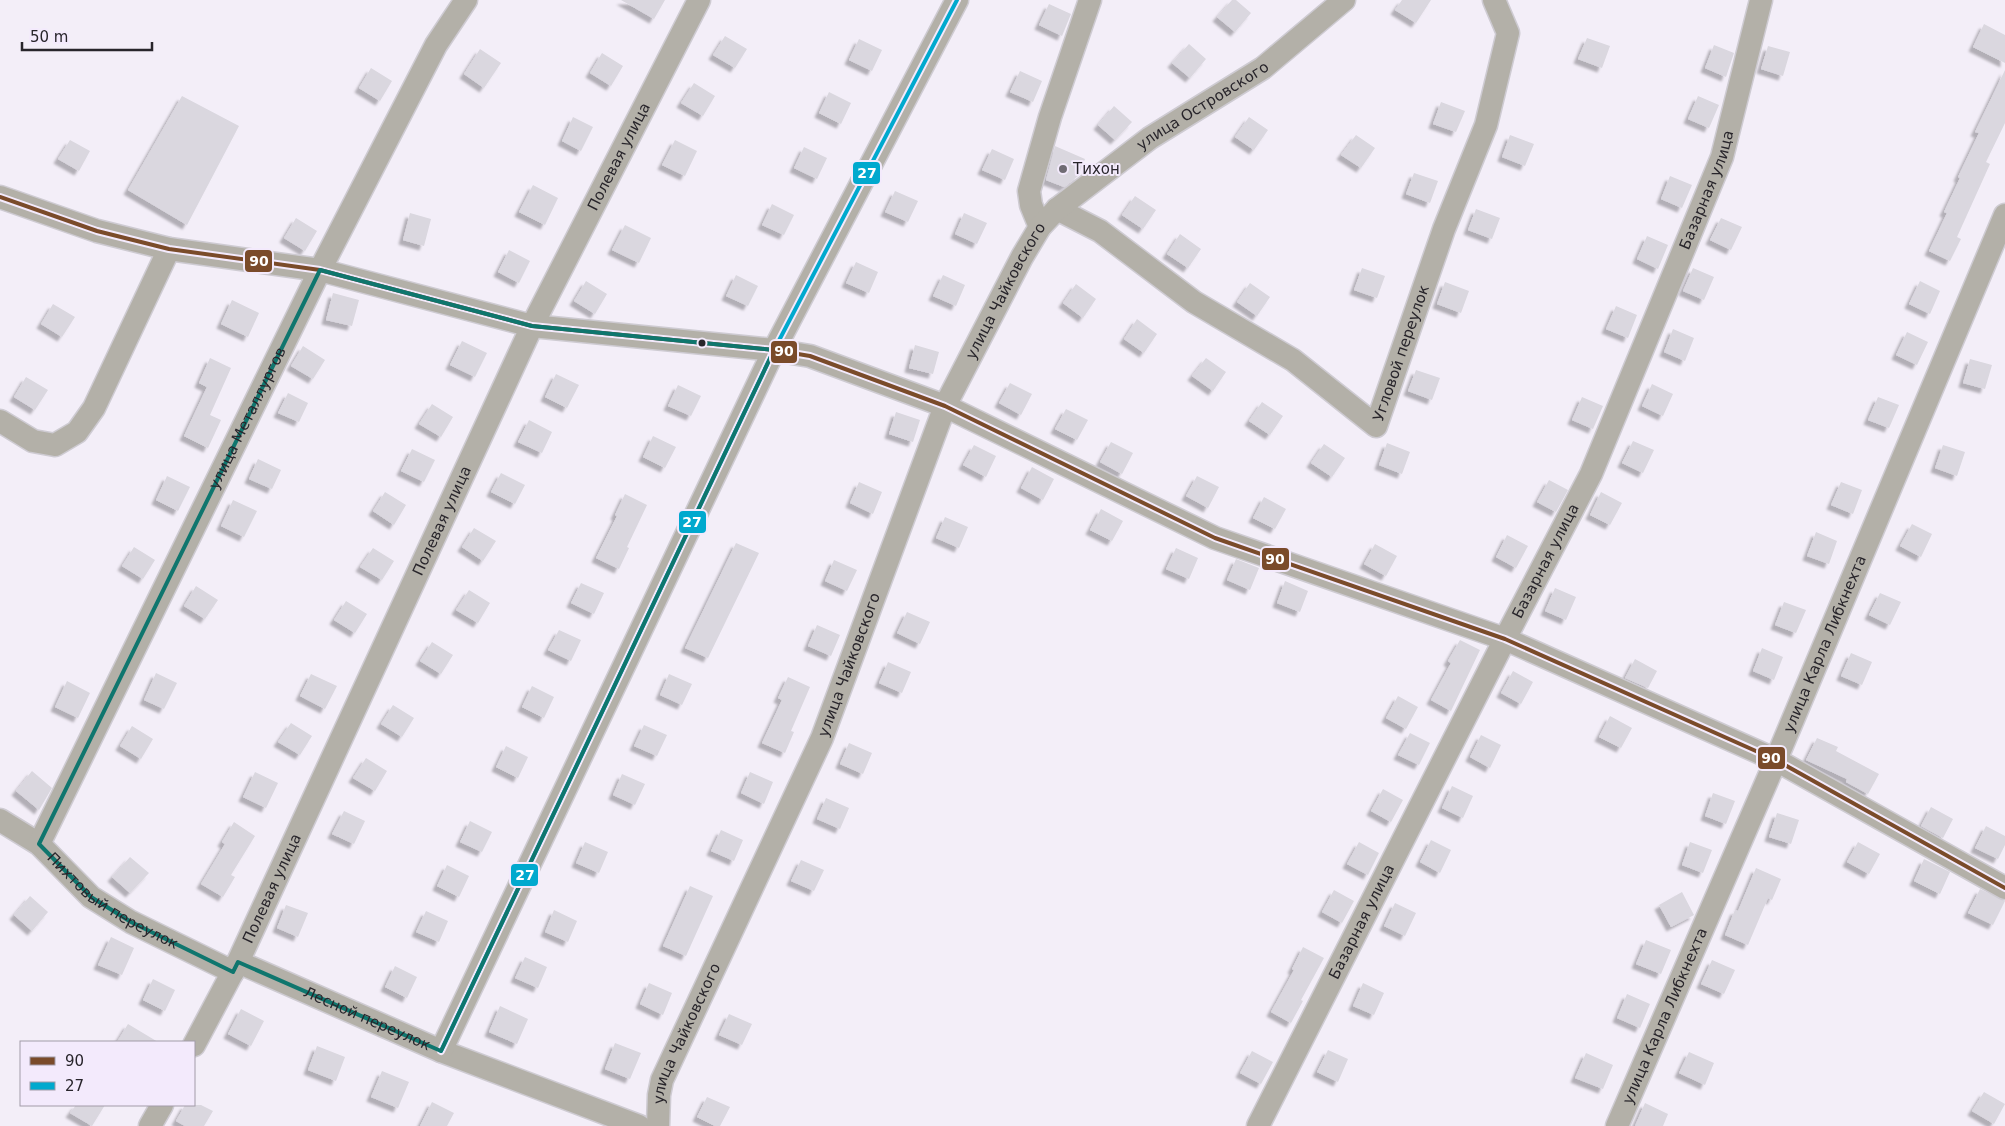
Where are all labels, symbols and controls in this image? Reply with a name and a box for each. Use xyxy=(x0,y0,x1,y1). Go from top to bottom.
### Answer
scale bar xyxy=(22,20,152,52)
text: 50 m xyxy=(30,28,68,46)
street label: улица Островского xyxy=(1133,58,1273,154)
street label: Полевая улица xyxy=(584,100,654,214)
street label: Базарная улица xyxy=(1676,128,1737,252)
place label: Тихон xyxy=(1072,160,1120,178)
line badge: 27 xyxy=(852,161,881,185)
marker: Тихон xyxy=(1057,163,1069,175)
text: 27 xyxy=(857,165,877,181)
street label: улица Чайковского xyxy=(962,219,1050,362)
line badge: 90 xyxy=(244,249,273,273)
text: 90 xyxy=(249,253,269,269)
street label: Угловой переулок xyxy=(1369,283,1433,424)
unlabelled marker xyxy=(697,338,707,348)
line badge: 90 xyxy=(770,340,798,364)
text: 90 xyxy=(774,343,794,359)
street label: улица Металлургов xyxy=(205,344,290,492)
street label: Полевая улица xyxy=(409,463,475,579)
street label: Базарная улица xyxy=(1508,501,1583,621)
line badge: 27 xyxy=(678,510,707,534)
text: 27 xyxy=(682,514,702,530)
line badge: 90 xyxy=(1261,547,1290,571)
text: 90 xyxy=(1265,551,1285,567)
street label: улица Карла Либкнехта xyxy=(1780,553,1870,735)
street label: улица Чайковского xyxy=(814,590,884,739)
line badge: 90 xyxy=(1757,746,1786,770)
text: 90 xyxy=(1761,750,1781,766)
street label: Полевая улица xyxy=(239,831,305,946)
street label: Пихтовый переулок xyxy=(43,849,181,953)
street label: Базарная улица xyxy=(1325,861,1398,982)
line badge: 27 xyxy=(510,863,539,887)
text: 27 xyxy=(515,867,535,883)
street label: улица Карла Либкнехта xyxy=(1619,925,1711,1107)
street label: улица Чайковского xyxy=(650,960,724,1104)
street label: Лесной переулок xyxy=(301,983,433,1054)
legend xyxy=(20,1041,195,1106)
text: 90 xyxy=(65,1052,84,1070)
text: 27 xyxy=(65,1077,84,1095)

